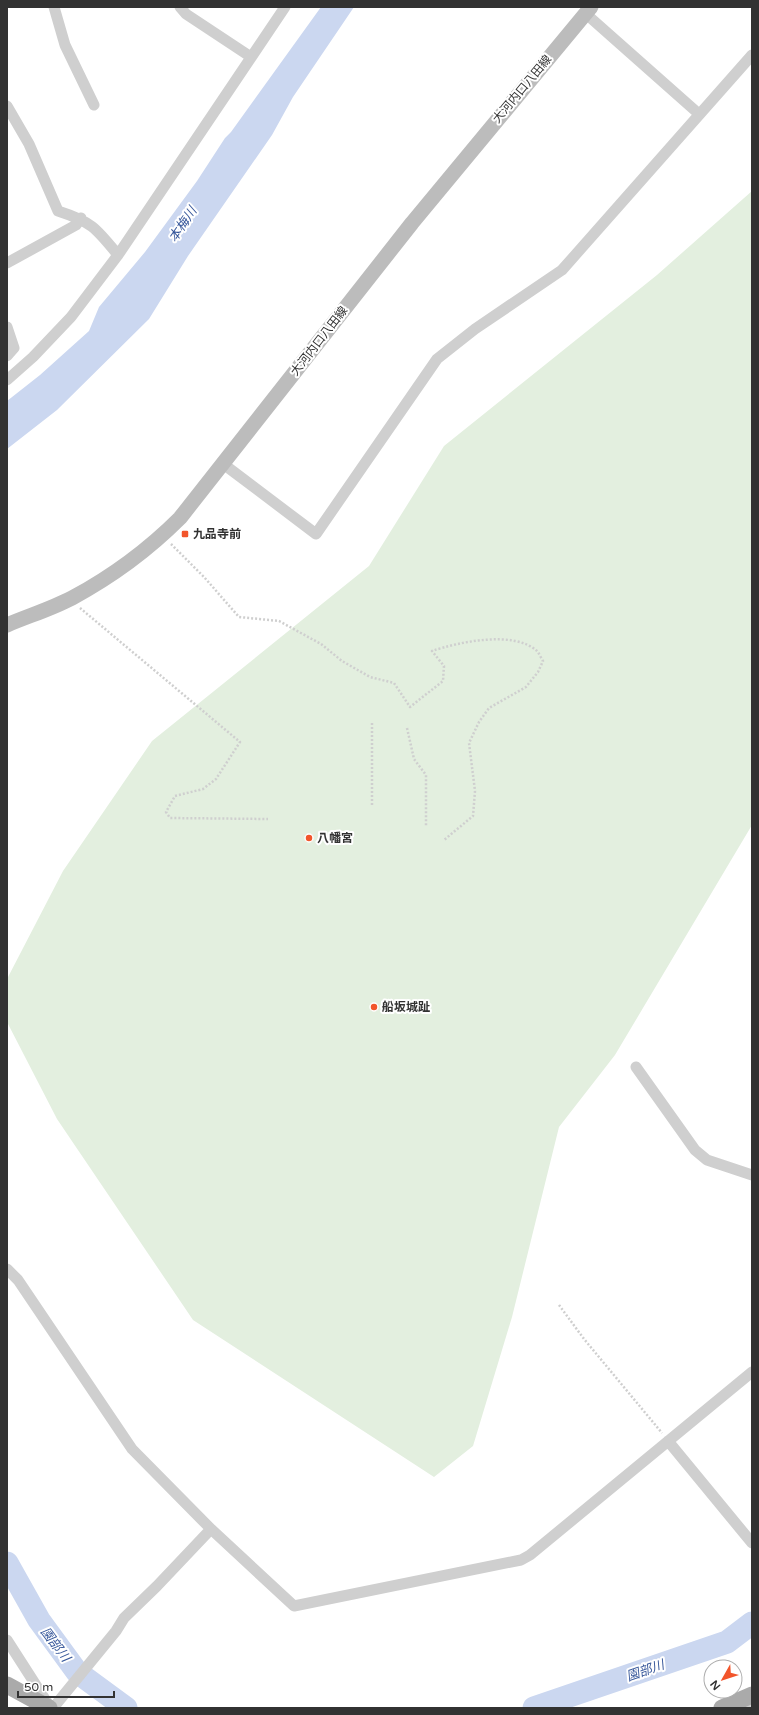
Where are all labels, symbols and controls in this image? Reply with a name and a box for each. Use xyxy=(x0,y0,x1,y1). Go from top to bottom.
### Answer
street label: 大河内口八田線 xyxy=(490,52,554,126)
water label: 本梅川 xyxy=(165,202,201,245)
street label: 大河内口八田線 xyxy=(288,304,350,378)
place label: 九品寺前 xyxy=(193,527,241,541)
marker: 九品寺前 xyxy=(180,529,190,539)
place label: 八幡宮 xyxy=(317,831,353,845)
marker: 八幡宮 xyxy=(304,833,314,843)
place label: 船坂城趾 xyxy=(382,1000,430,1014)
marker: 船坂城趾 xyxy=(369,1002,379,1012)
water label: 園部川 xyxy=(37,1624,75,1667)
water label: 園部川 xyxy=(624,1656,668,1685)
north arrow xyxy=(703,1659,743,1699)
scale bar xyxy=(18,1673,114,1699)
text: N xyxy=(708,1677,723,1693)
text: 50 m xyxy=(24,1680,53,1694)

